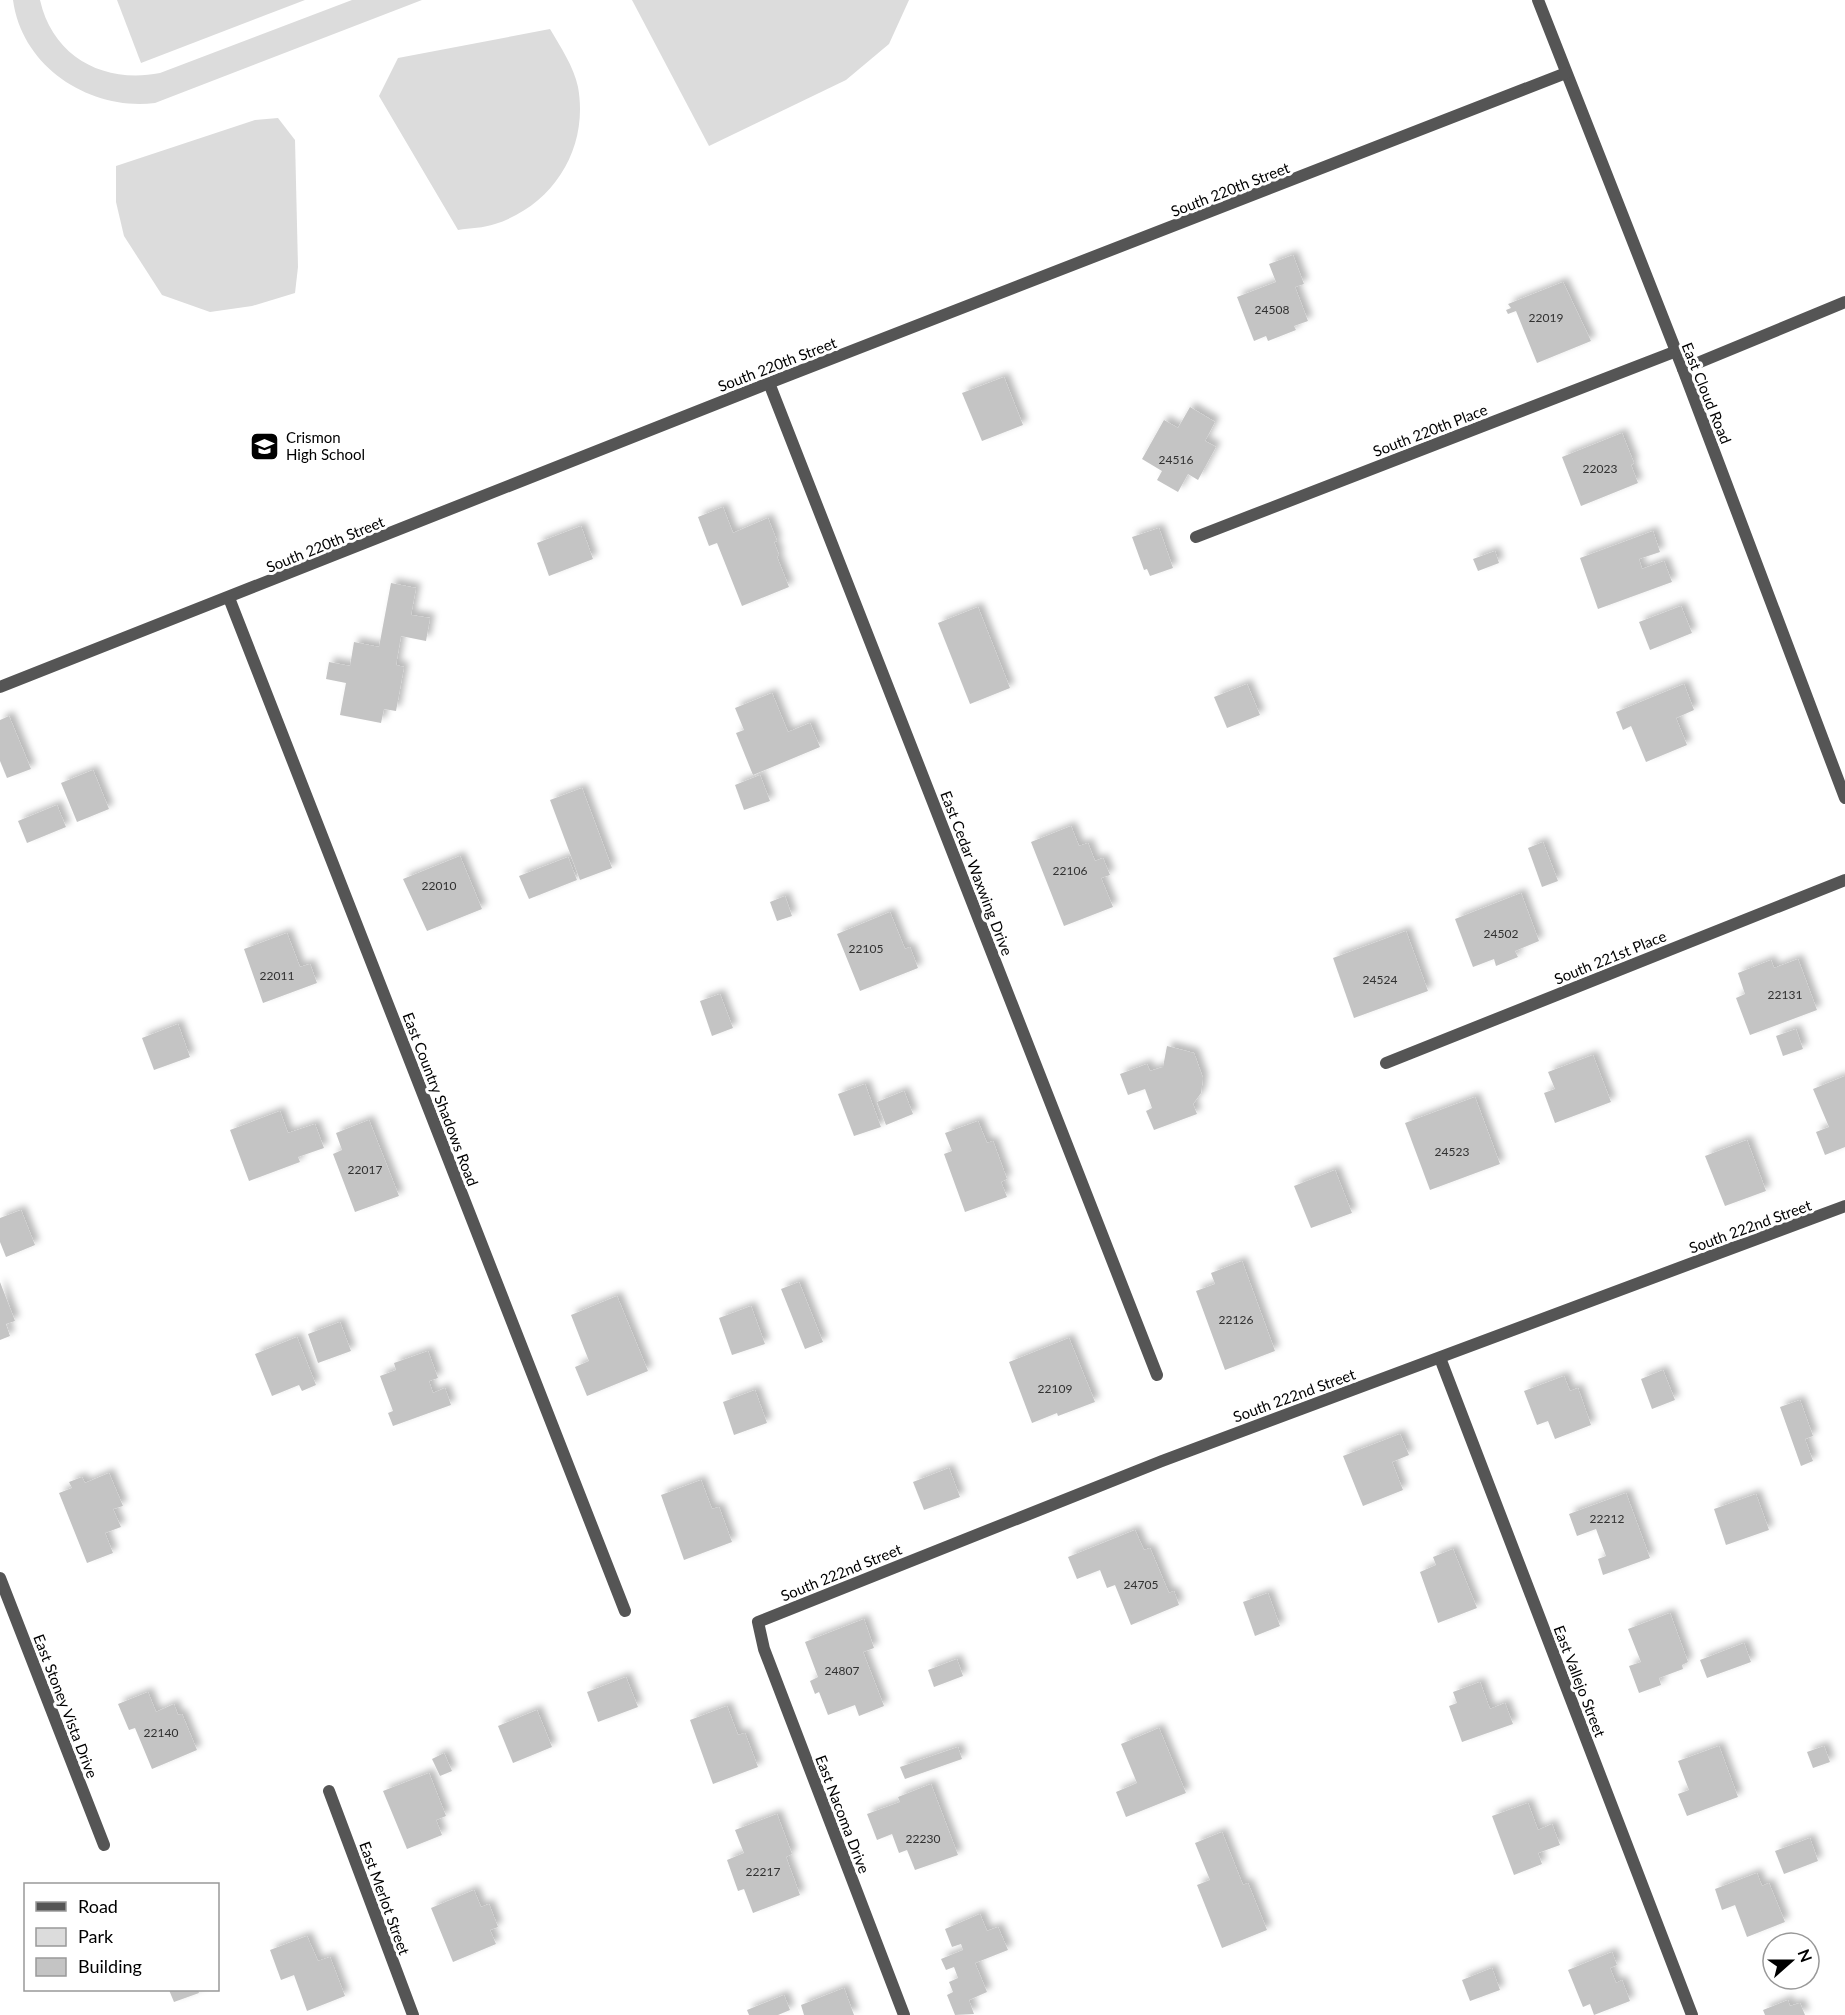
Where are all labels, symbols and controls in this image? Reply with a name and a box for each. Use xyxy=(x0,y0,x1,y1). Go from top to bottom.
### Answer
street label: South 220th Street xyxy=(1168,158,1292,220)
house number: 24508 xyxy=(1255,302,1289,317)
house number: 22019 xyxy=(1529,310,1563,325)
street label: South 220th Street xyxy=(715,333,839,395)
street label: East Cloud Road xyxy=(1678,340,1736,446)
street label: South 220th Place xyxy=(1370,400,1490,460)
place label: Crismon High School xyxy=(286,428,365,463)
school or university icon: Crismon High School xyxy=(249,430,281,462)
house number: 24516 xyxy=(1159,452,1193,467)
house number: 22023 xyxy=(1583,461,1617,476)
street label: South 220th Street xyxy=(263,512,387,576)
street label: East Cedar Waxwing Drive xyxy=(937,788,1017,958)
house number: 22106 xyxy=(1053,863,1087,878)
house number: 22010 xyxy=(422,878,456,893)
house number: 24502 xyxy=(1484,926,1518,941)
street label: South 221st Place xyxy=(1551,926,1669,988)
house number: 22105 xyxy=(849,941,883,956)
house number: 22011 xyxy=(260,968,294,983)
house number: 24524 xyxy=(1363,972,1397,987)
house number: 22131 xyxy=(1768,987,1802,1002)
street label: East Country Shadows Road xyxy=(399,1010,483,1188)
house number: 24523 xyxy=(1435,1144,1469,1159)
house number: 22017 xyxy=(348,1162,382,1177)
street label: South 222nd Street xyxy=(1686,1195,1814,1256)
house number: 22126 xyxy=(1219,1312,1253,1327)
street label: South 222nd Street xyxy=(1230,1364,1358,1425)
house number: 22109 xyxy=(1038,1381,1072,1396)
house number: 22212 xyxy=(1590,1511,1624,1526)
street label: South 222nd Street xyxy=(778,1539,905,1604)
house number: 24705 xyxy=(1124,1577,1158,1592)
street label: East Vallejo Street xyxy=(1550,1623,1610,1740)
street label: East Stoney Vista Drive xyxy=(30,1631,102,1781)
house number: 24807 xyxy=(825,1663,859,1678)
house number: 22140 xyxy=(144,1725,178,1740)
street label: East Nacoma Drive xyxy=(812,1752,874,1876)
house number: 22230 xyxy=(906,1831,940,1846)
street label: East Merlot Street xyxy=(356,1839,414,1958)
house number: 22217 xyxy=(746,1864,780,1879)
legend xyxy=(24,1883,219,1991)
text: Road xyxy=(78,1895,118,1917)
text: Park xyxy=(78,1925,114,1947)
north arrow xyxy=(1761,1931,1821,1991)
text: N xyxy=(1794,1946,1817,1965)
text: Building xyxy=(78,1955,142,1977)

